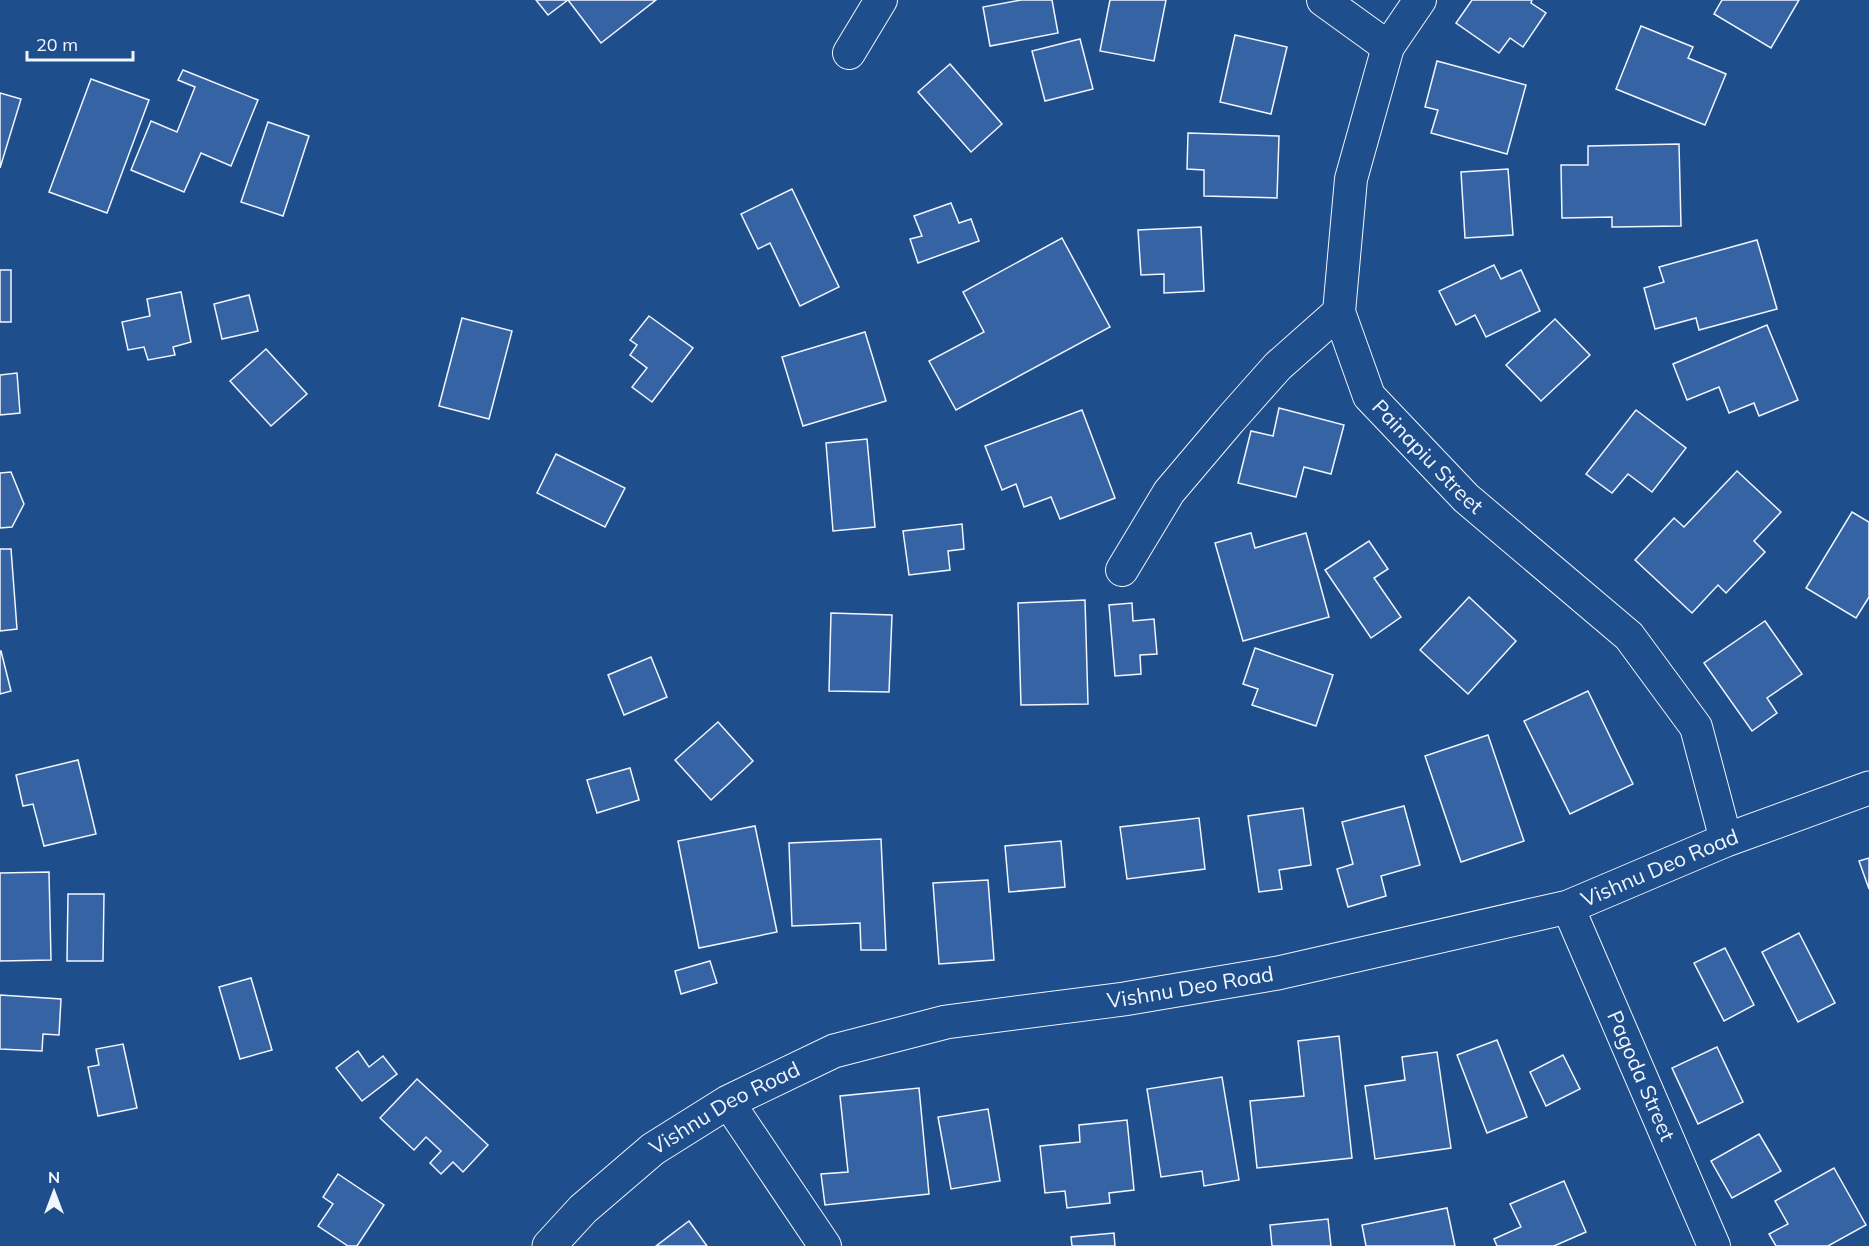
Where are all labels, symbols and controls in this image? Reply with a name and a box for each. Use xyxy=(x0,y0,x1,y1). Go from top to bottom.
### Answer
scale bar xyxy=(27,24,134,62)
text: 20 m xyxy=(36,33,78,56)
street label: Painapiu Street xyxy=(1367,393,1489,519)
street label: Vishnu Deo Road xyxy=(1577,823,1742,912)
street label: Vishnu Deo Road xyxy=(1105,960,1275,1013)
street label: Pagoda Street xyxy=(1602,1006,1681,1145)
street label: Vishnu Deo Road xyxy=(644,1055,804,1160)
north arrow xyxy=(24,1162,84,1222)
text: N xyxy=(48,1167,60,1187)

